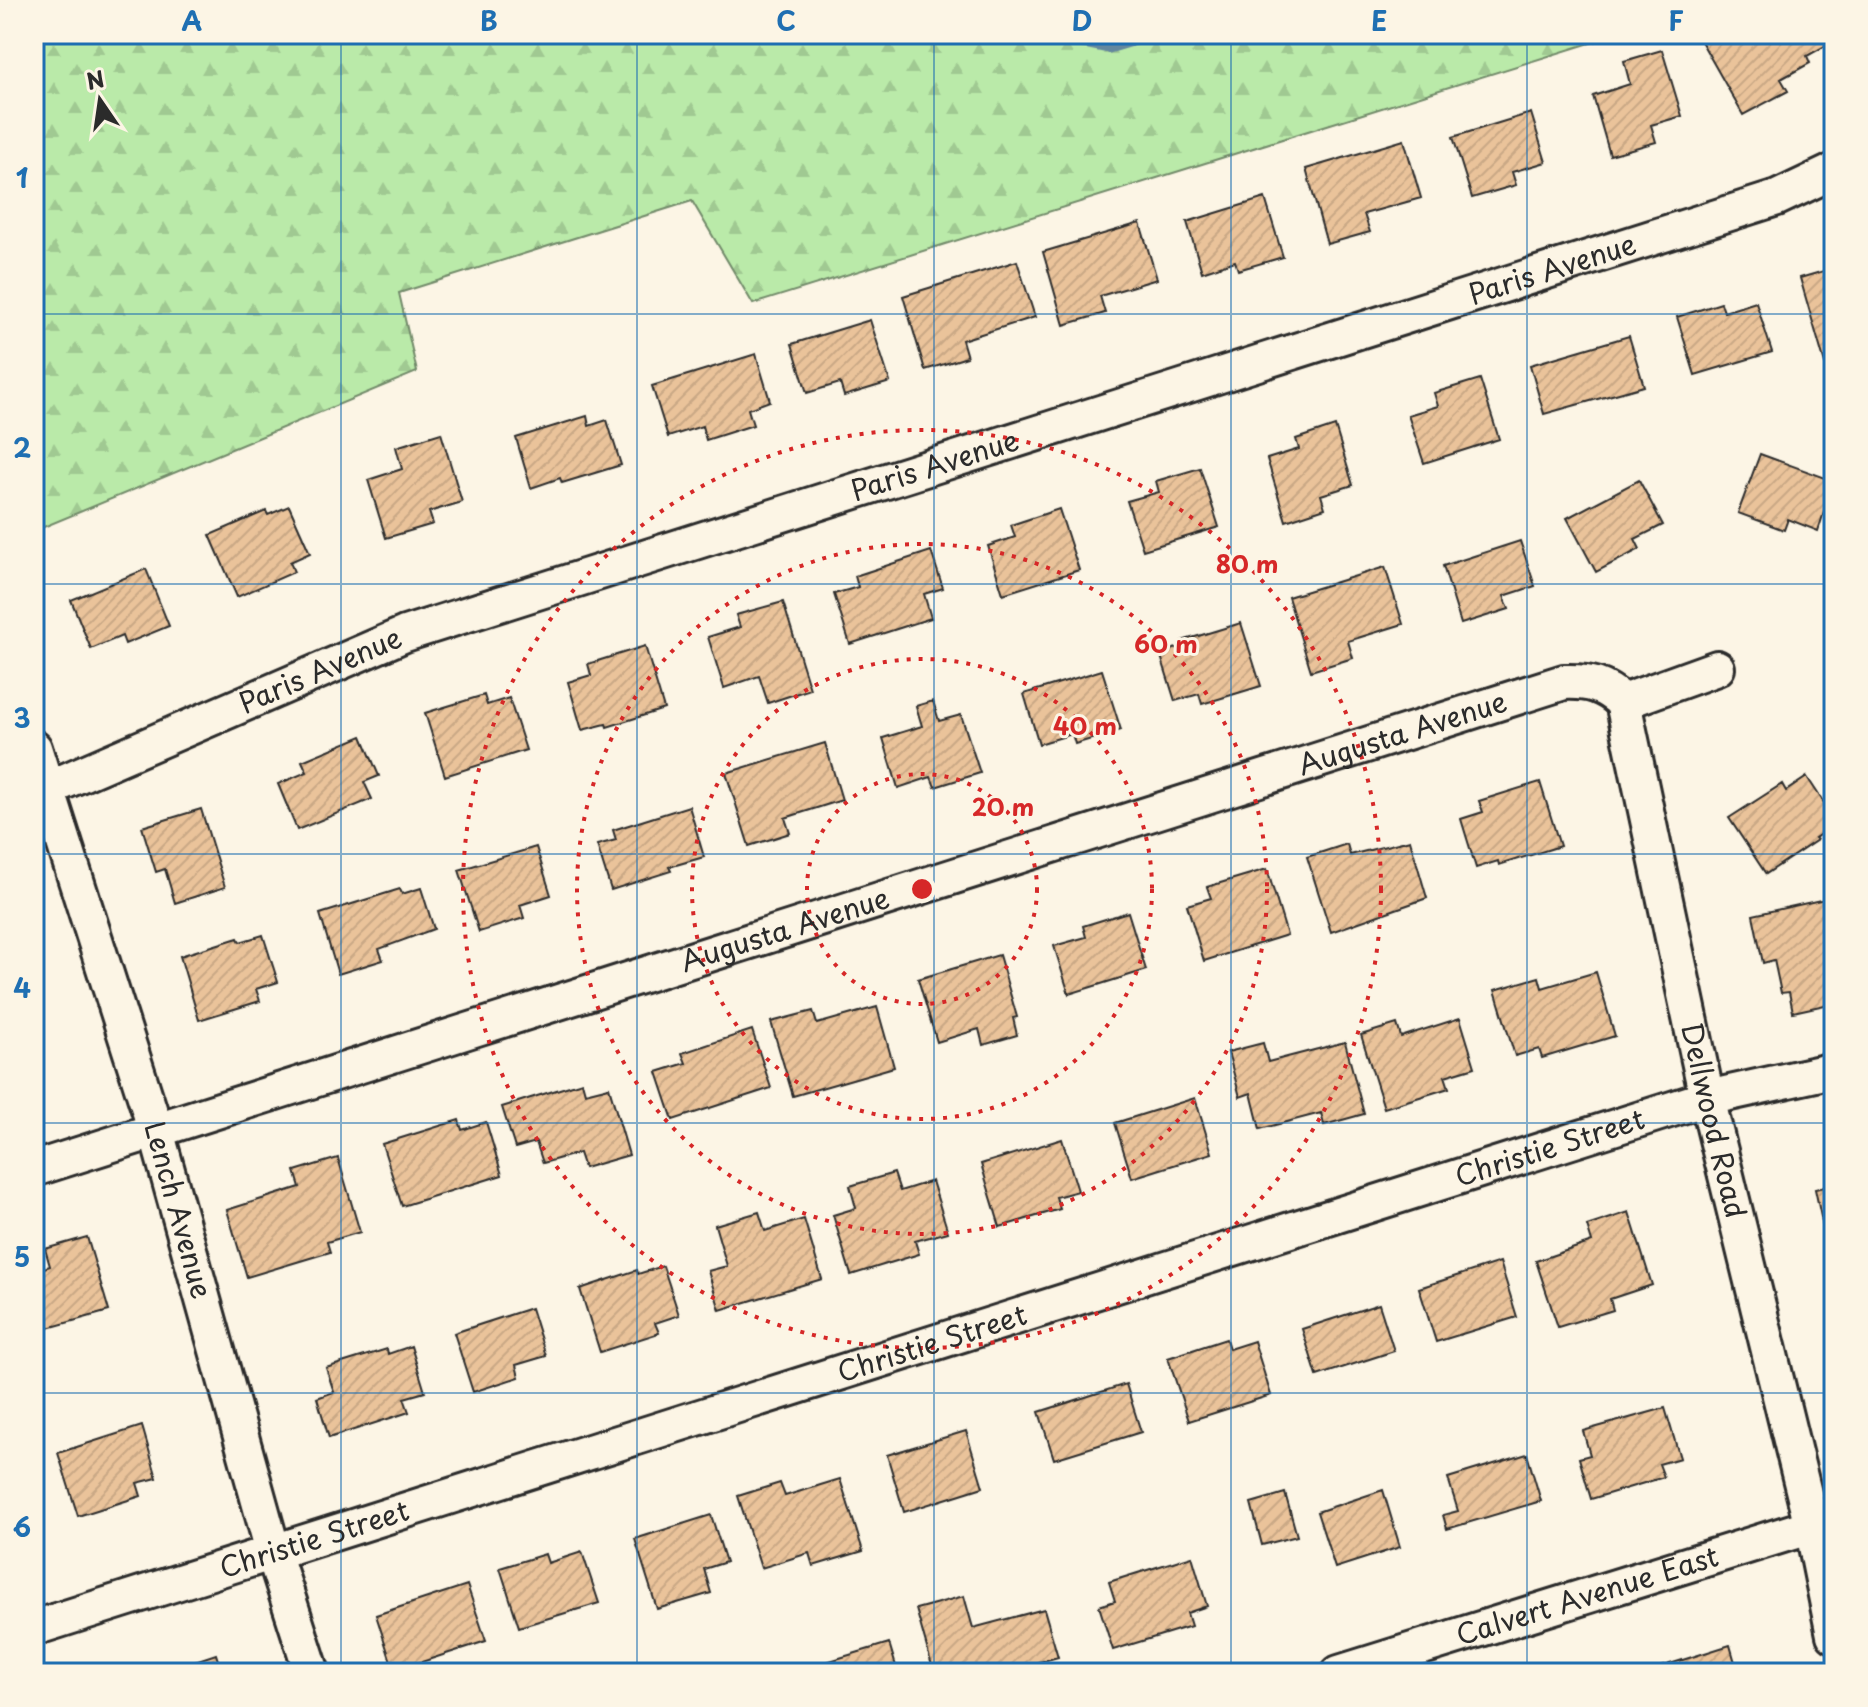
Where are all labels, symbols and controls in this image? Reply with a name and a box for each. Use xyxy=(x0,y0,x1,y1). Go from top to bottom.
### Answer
text: A xyxy=(182,1,202,40)
text: B xyxy=(480,1,498,40)
text: C xyxy=(776,1,796,40)
text: D xyxy=(1072,1,1092,40)
text: E xyxy=(1371,1,1387,40)
text: F xyxy=(1668,1,1684,40)
north arrow xyxy=(60,60,140,140)
text: N xyxy=(83,61,107,97)
text: 1 xyxy=(16,158,28,197)
street label: Paris Avenue xyxy=(1463,221,1641,315)
street label: Paris Avenue xyxy=(845,417,1024,511)
text: 2 xyxy=(13,428,31,467)
text: 80 m xyxy=(1216,545,1278,581)
street label: Paris Avenue xyxy=(232,615,408,723)
text: 60 m xyxy=(1134,625,1198,661)
street label: Augusta Avenue xyxy=(1292,679,1512,785)
text: 3 xyxy=(13,698,31,737)
text: 40 m xyxy=(1053,707,1117,743)
text: 20 m xyxy=(972,788,1034,824)
street label: Augusta Avenue xyxy=(675,875,894,982)
centre of rings xyxy=(908,875,936,903)
text: 4 xyxy=(13,968,31,1007)
street label: Dellwood Road xyxy=(1672,1018,1759,1222)
street label: Christie Street xyxy=(1449,1096,1650,1197)
street label: Lench Avenue xyxy=(134,1115,225,1303)
text: 5 xyxy=(14,1237,30,1276)
street label: Christie Street xyxy=(831,1292,1032,1392)
street label: Christie Street xyxy=(214,1488,414,1588)
text: 6 xyxy=(13,1507,31,1546)
street label: Calvert Avenue East xyxy=(1450,1533,1723,1655)

